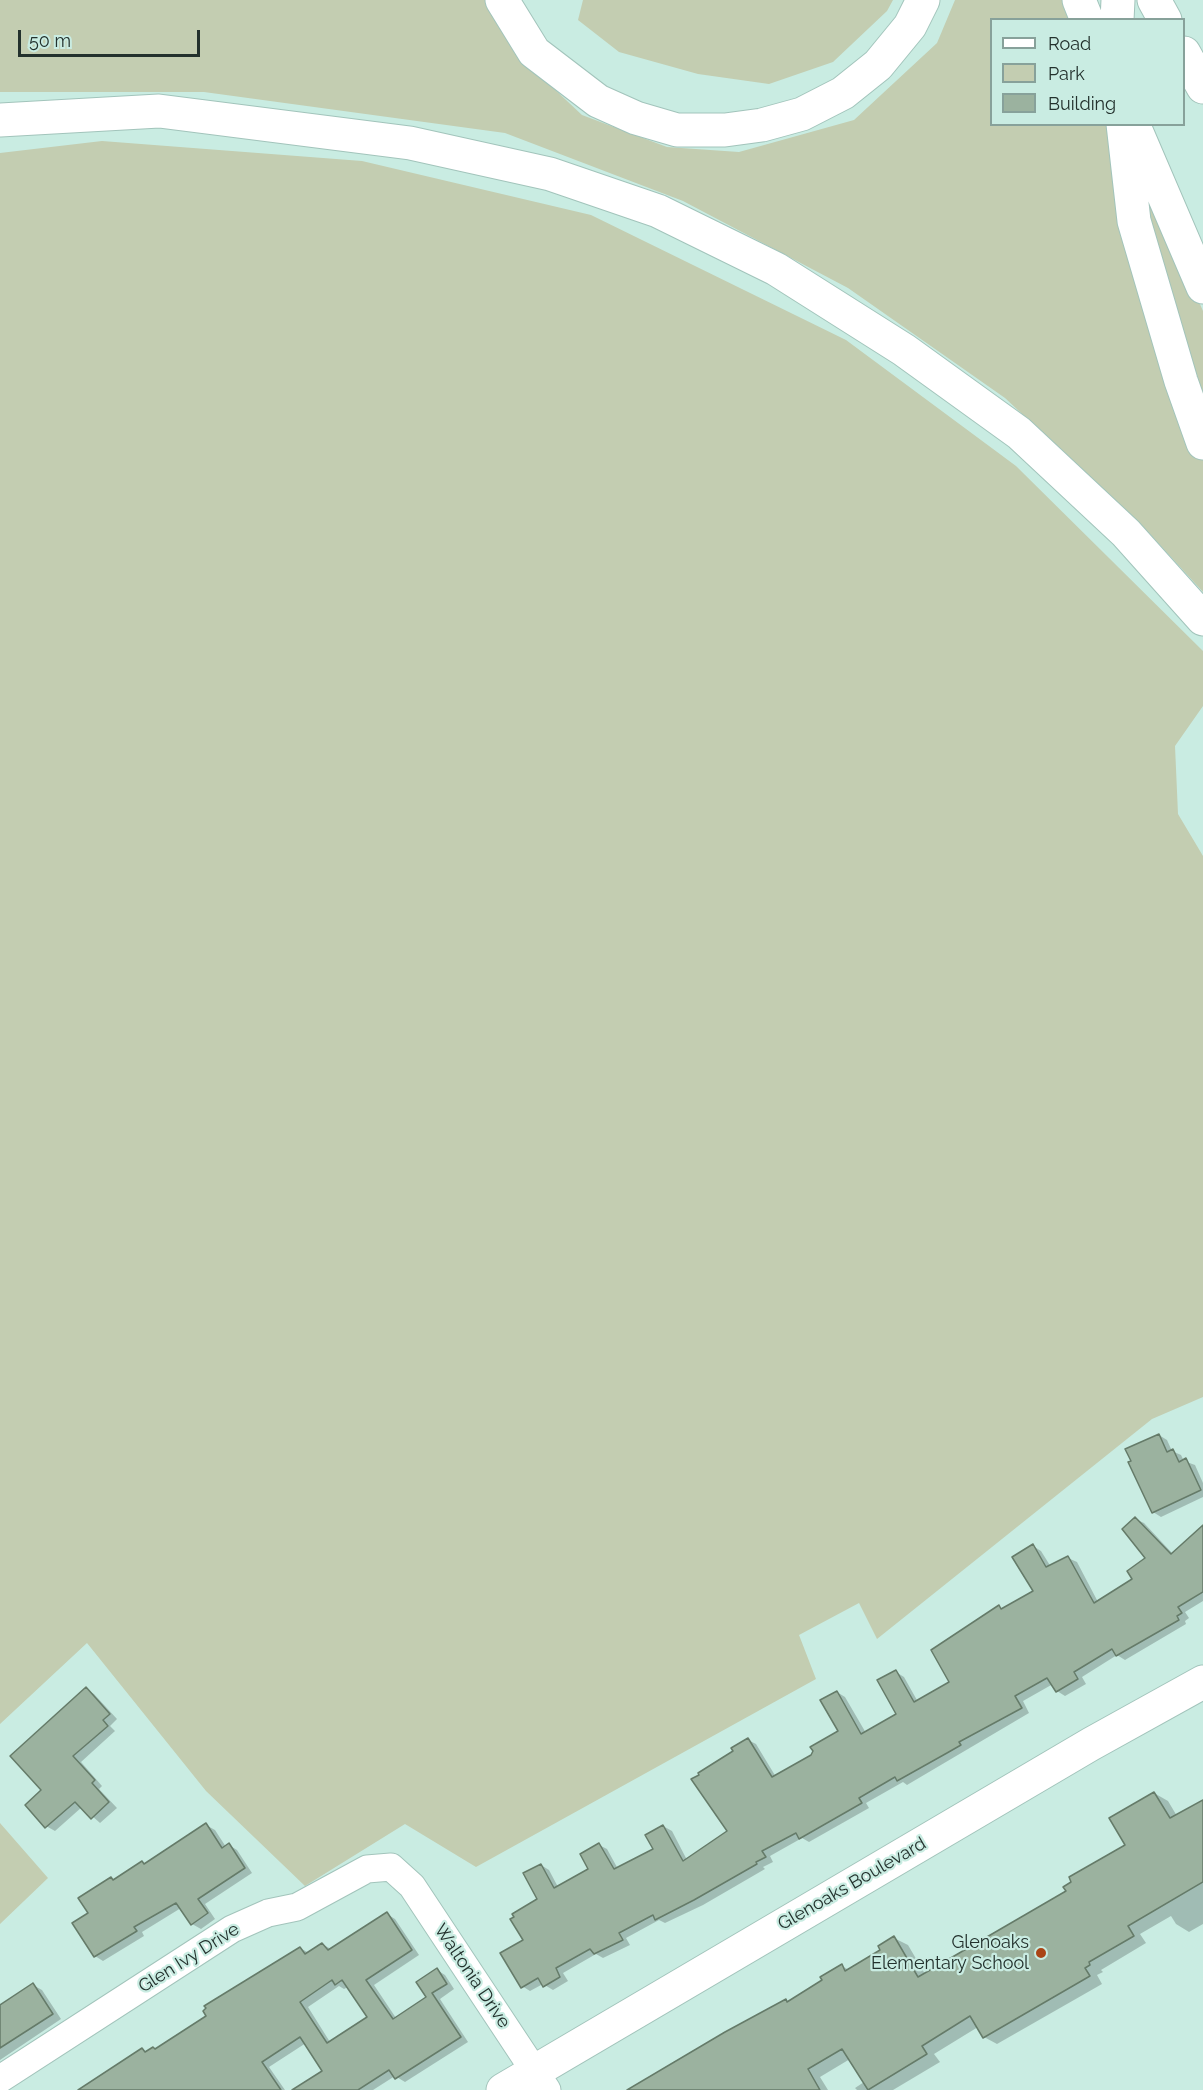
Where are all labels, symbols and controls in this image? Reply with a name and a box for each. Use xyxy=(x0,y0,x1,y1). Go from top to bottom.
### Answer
scale bar xyxy=(21,18,202,56)
legend xyxy=(990,18,1185,126)
text: 50 m xyxy=(29,30,71,51)
text: Road xyxy=(1048,33,1091,54)
text: Park xyxy=(1048,63,1085,84)
text: Building xyxy=(1048,93,1116,114)
street label: Glenoaks Boulevard xyxy=(774,1833,930,1935)
street label: Glen Ivy Drive xyxy=(135,1918,243,1998)
street label: Waltonia Drive xyxy=(429,1920,515,2032)
place label: Glenoaks Elementary School xyxy=(871,1932,1029,1974)
marker: Glenoaks Elementary School xyxy=(1034,1946,1048,1960)

